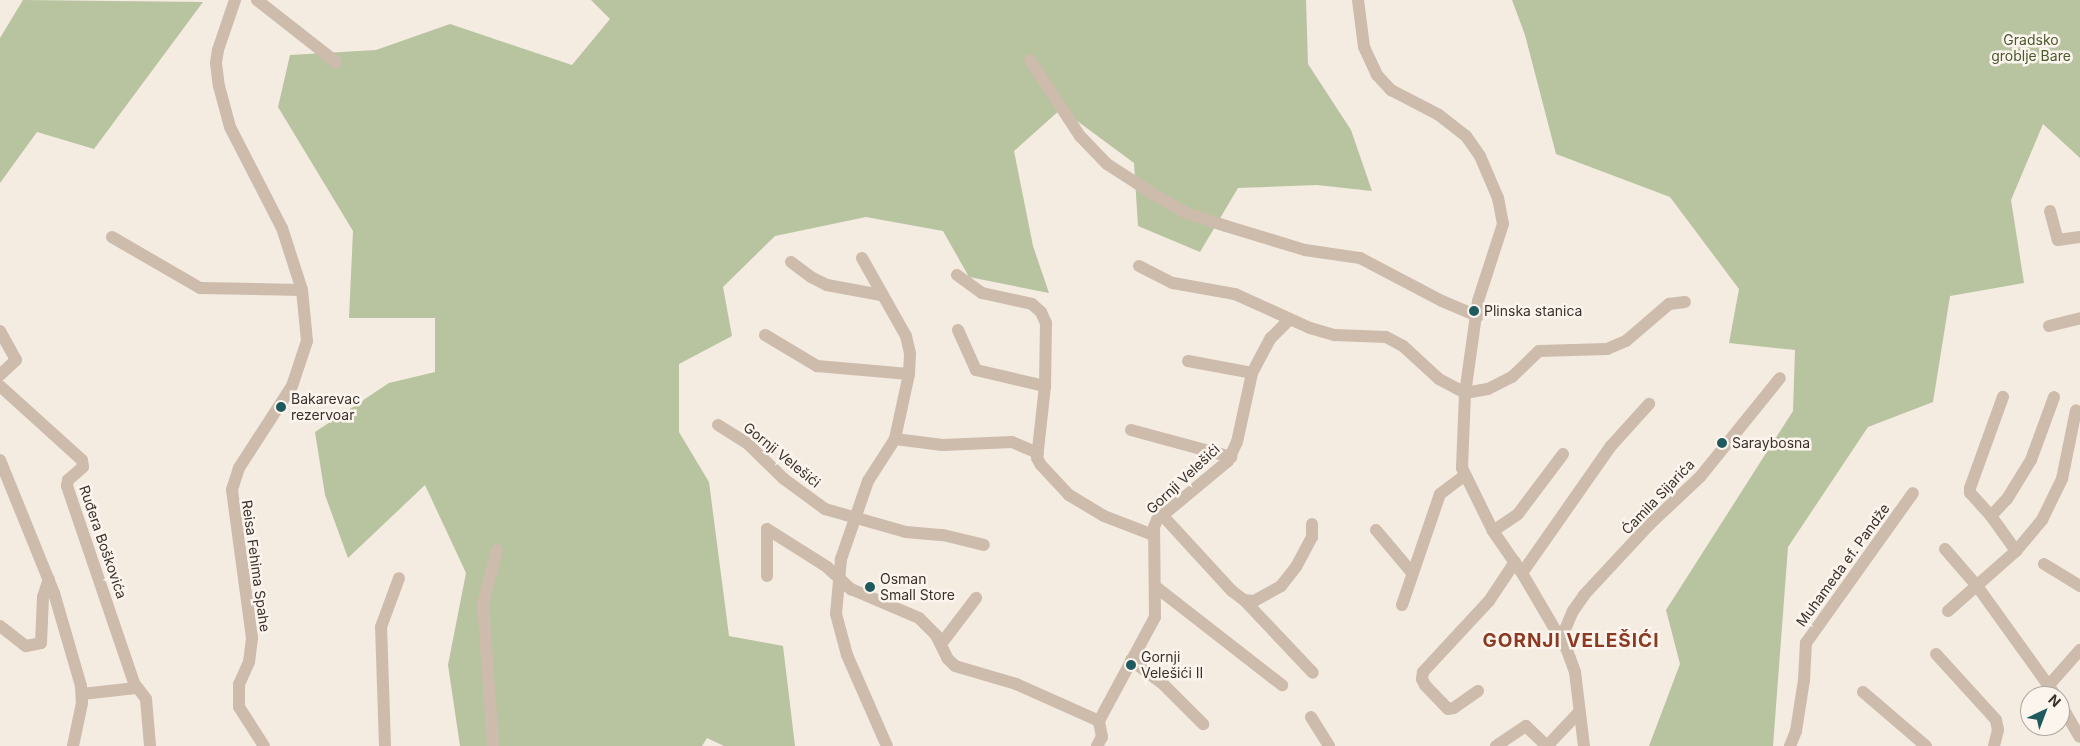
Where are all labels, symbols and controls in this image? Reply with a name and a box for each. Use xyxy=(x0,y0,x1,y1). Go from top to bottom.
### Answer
park label: Gradsko groblje Bare xyxy=(1991,32,2071,64)
place label: Plinska stanica xyxy=(1484,303,1582,319)
marker: Plinska stanica xyxy=(1468,305,1480,317)
place label: Bakarevac rezervoar xyxy=(291,391,360,424)
marker: Bakarevac rezervoar xyxy=(275,401,287,413)
street label: Gornji Velešići xyxy=(740,419,824,491)
place label: Saraybosna xyxy=(1732,435,1810,451)
marker: Saraybosna xyxy=(1716,437,1728,449)
street label: Gornji Velešići xyxy=(1143,441,1223,517)
street label: Ćamila Sijarića xyxy=(1618,456,1698,538)
street label: Ruđera Boškovića xyxy=(76,483,130,601)
street label: Reisa Fehima Spahe xyxy=(238,499,274,633)
street label: Muhameda ef. Pandže xyxy=(1793,500,1893,630)
place label: Osman Small Store xyxy=(880,571,955,604)
marker: Osman Small Store xyxy=(864,581,876,593)
district label: GORNJI VELEŠIĆI xyxy=(1481,630,1661,652)
place label: Gornji Velešići II xyxy=(1141,649,1203,682)
marker: Gornji Velešići II xyxy=(1125,659,1137,671)
north arrow xyxy=(2020,686,2070,736)
text: N xyxy=(2045,691,2065,710)

